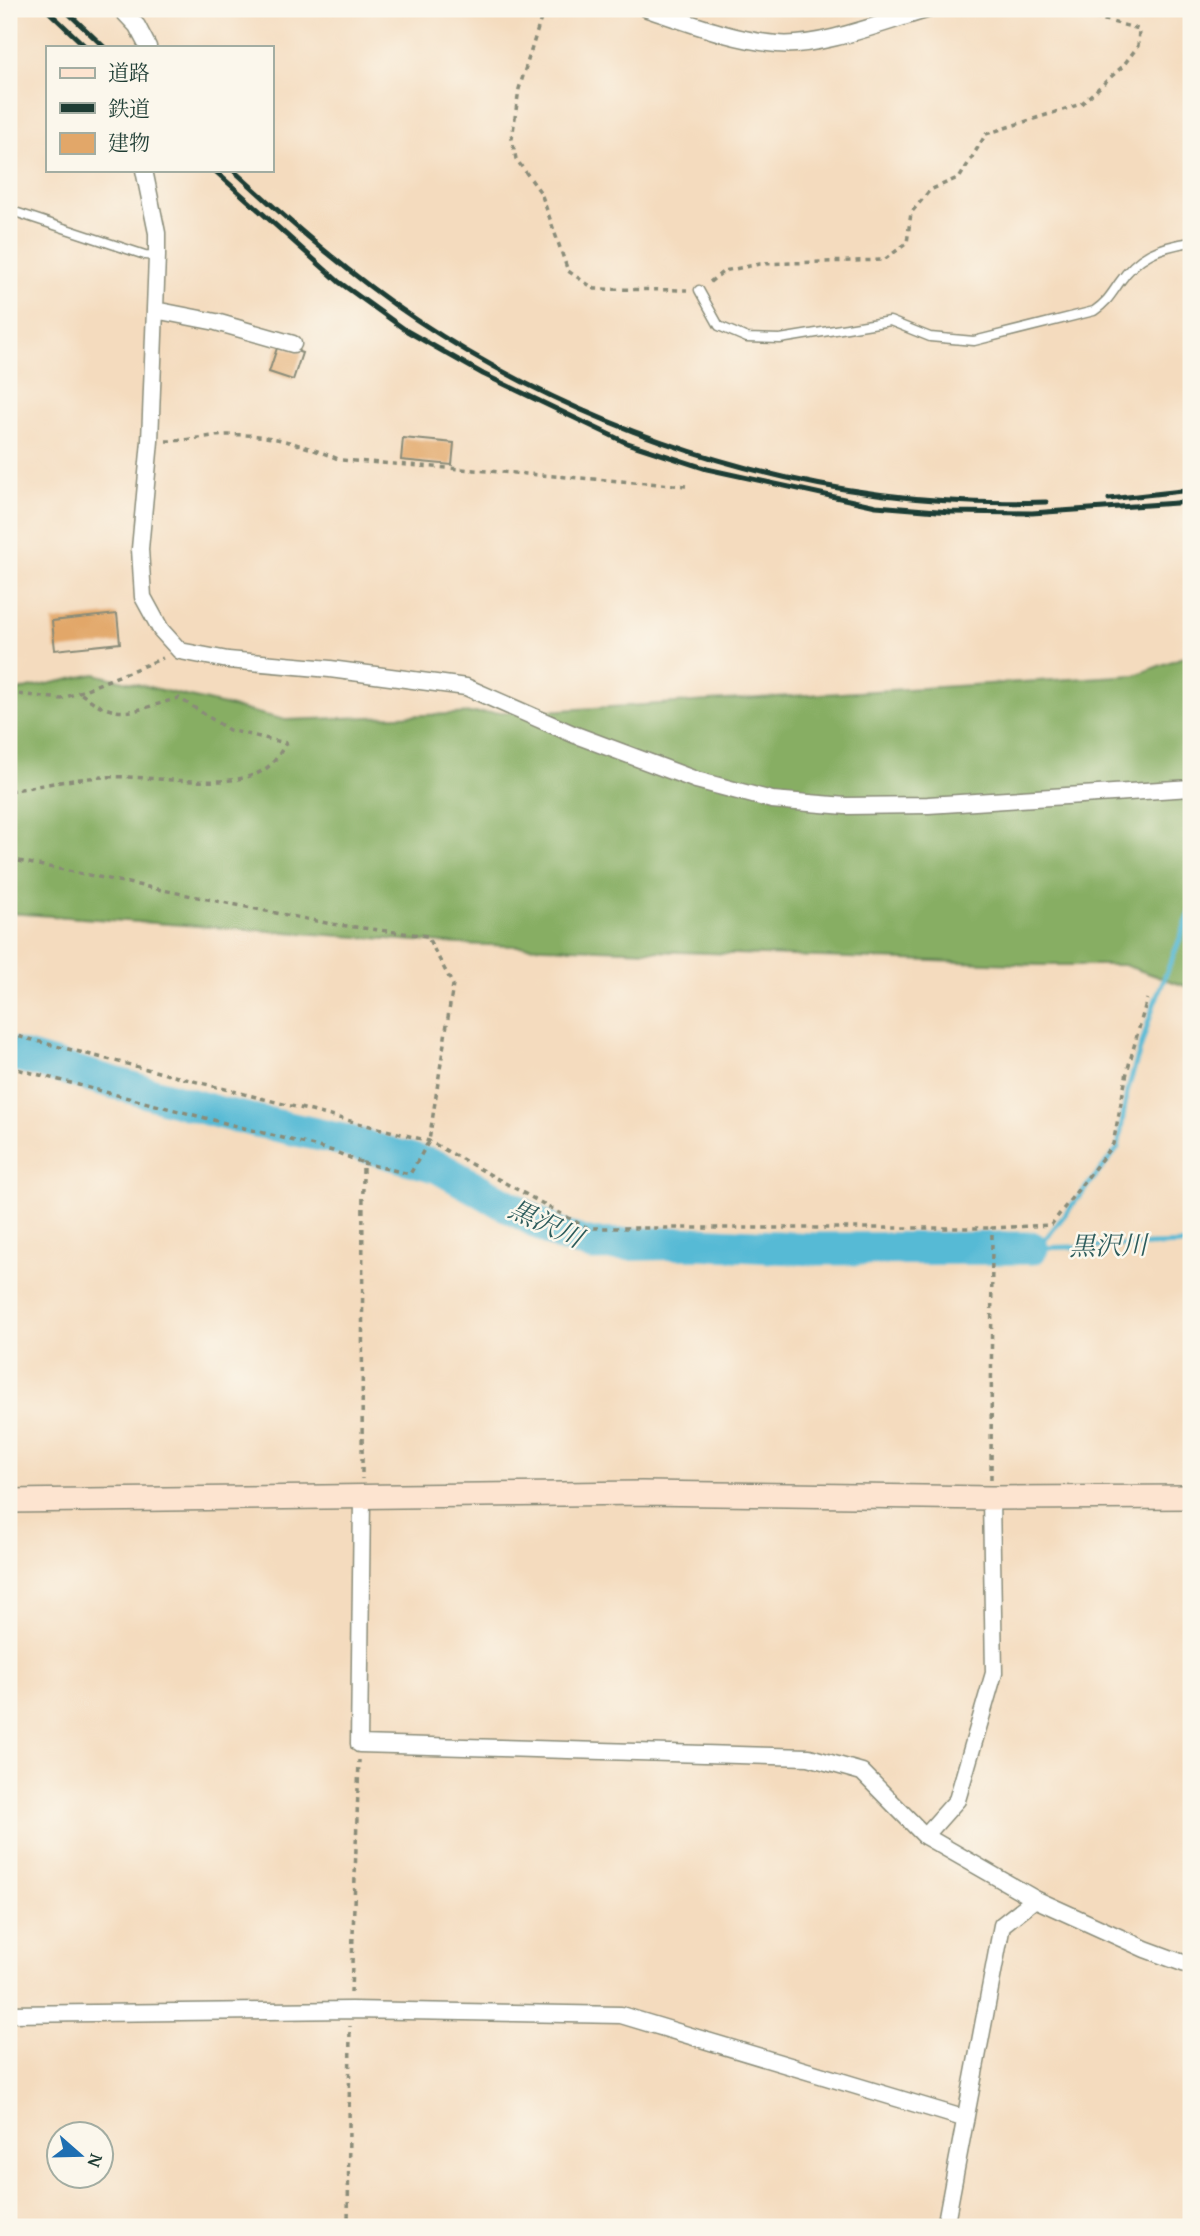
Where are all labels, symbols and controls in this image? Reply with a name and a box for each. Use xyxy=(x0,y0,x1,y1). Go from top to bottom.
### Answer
legend xyxy=(46,46,273,172)
text: 道路 xyxy=(108,57,150,88)
text: 鉄道 xyxy=(108,93,150,124)
text: 建物 xyxy=(108,127,150,158)
water label: 黒沢川 xyxy=(502,1189,592,1258)
water label: 黒沢川 xyxy=(1069,1225,1150,1265)
north arrow xyxy=(46,2120,116,2190)
text: N xyxy=(81,2150,111,2172)

